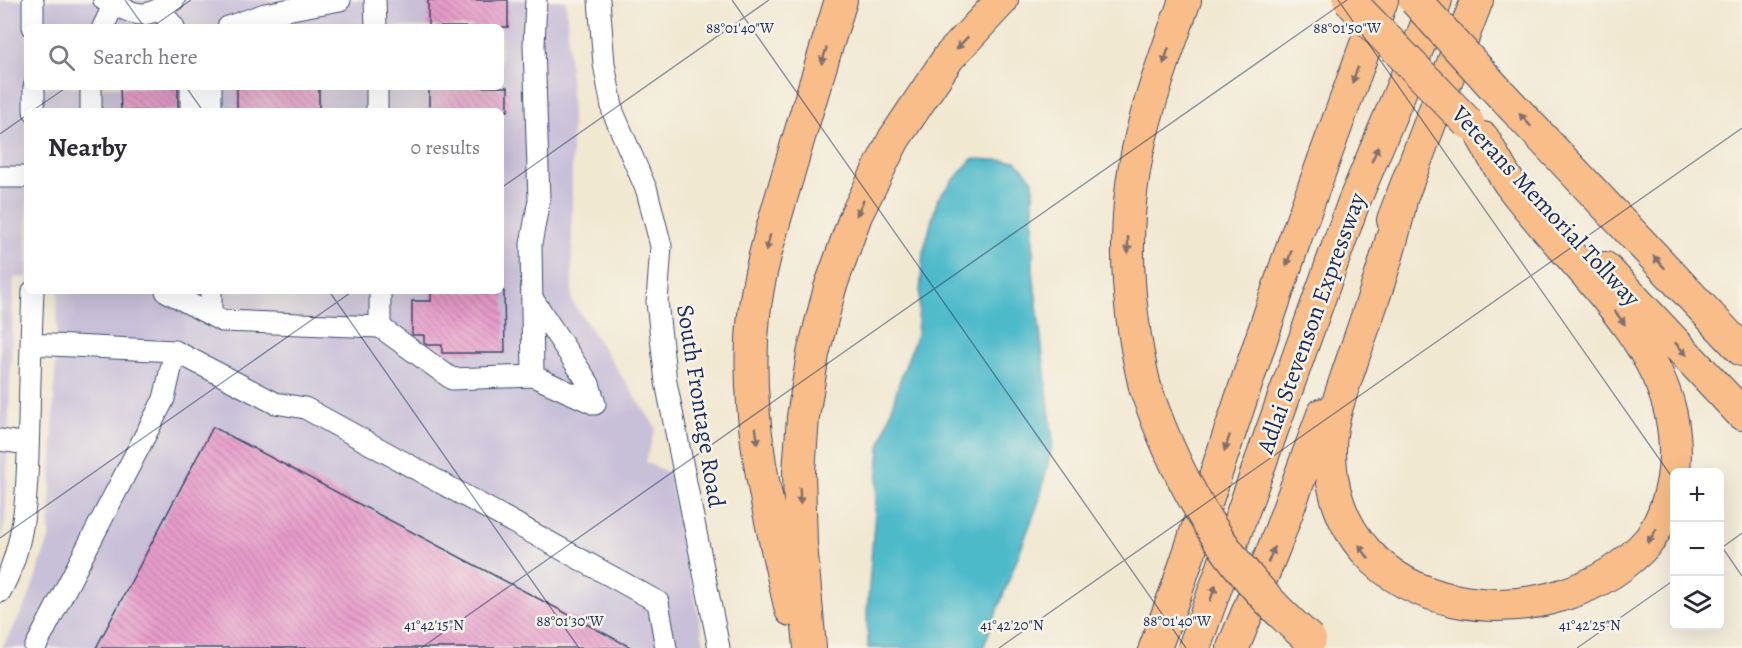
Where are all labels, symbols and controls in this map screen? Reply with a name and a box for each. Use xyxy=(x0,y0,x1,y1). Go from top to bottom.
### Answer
text: 88°01'40"W xyxy=(706,18,774,38)
text: 88°01'50"W xyxy=(1313,18,1381,38)
search box xyxy=(24,24,504,90)
one-way arrow xyxy=(956,35,969,50)
icon: search xyxy=(45,41,78,74)
text: Search here xyxy=(93,42,198,72)
one-way arrow xyxy=(819,47,828,65)
one-way arrow xyxy=(1161,47,1171,65)
one-way arrow xyxy=(1349,66,1359,84)
street label: Veterans Memorial Tollway xyxy=(1444,98,1648,313)
one-way arrow xyxy=(1519,113,1532,128)
text: Nearby xyxy=(48,130,127,165)
text: 0 results xyxy=(411,134,480,161)
one-way arrow xyxy=(1371,145,1380,163)
street label: Adlai Stevenson Expressway xyxy=(1249,188,1373,459)
one-way arrow xyxy=(855,200,865,218)
one-way arrow xyxy=(763,234,772,252)
one-way arrow xyxy=(1123,236,1133,255)
one-way arrow xyxy=(1283,249,1293,267)
one-way arrow xyxy=(1653,255,1666,270)
street label: South Frontage Road xyxy=(669,302,733,510)
one-way arrow xyxy=(1614,310,1626,325)
one-way arrow xyxy=(1674,342,1688,357)
one-way arrow xyxy=(752,427,761,446)
one-way arrow xyxy=(1221,434,1231,452)
map controls xyxy=(1670,468,1724,630)
button: + xyxy=(1670,468,1724,522)
one-way arrow xyxy=(795,486,804,505)
button: − xyxy=(1670,522,1724,576)
one-way arrow xyxy=(1646,528,1657,545)
one-way arrow xyxy=(1358,545,1370,561)
one-way arrow xyxy=(1267,546,1276,564)
button: layers xyxy=(1670,576,1724,630)
one-way arrow xyxy=(1209,584,1219,602)
text: 88°01'30"W xyxy=(536,611,604,631)
text: 88°01'40"W xyxy=(1143,611,1211,631)
text: 41°42'15"N xyxy=(404,615,464,635)
text: 41°42'20"N xyxy=(980,615,1044,635)
text: 41°42'25"N xyxy=(1559,615,1621,635)

